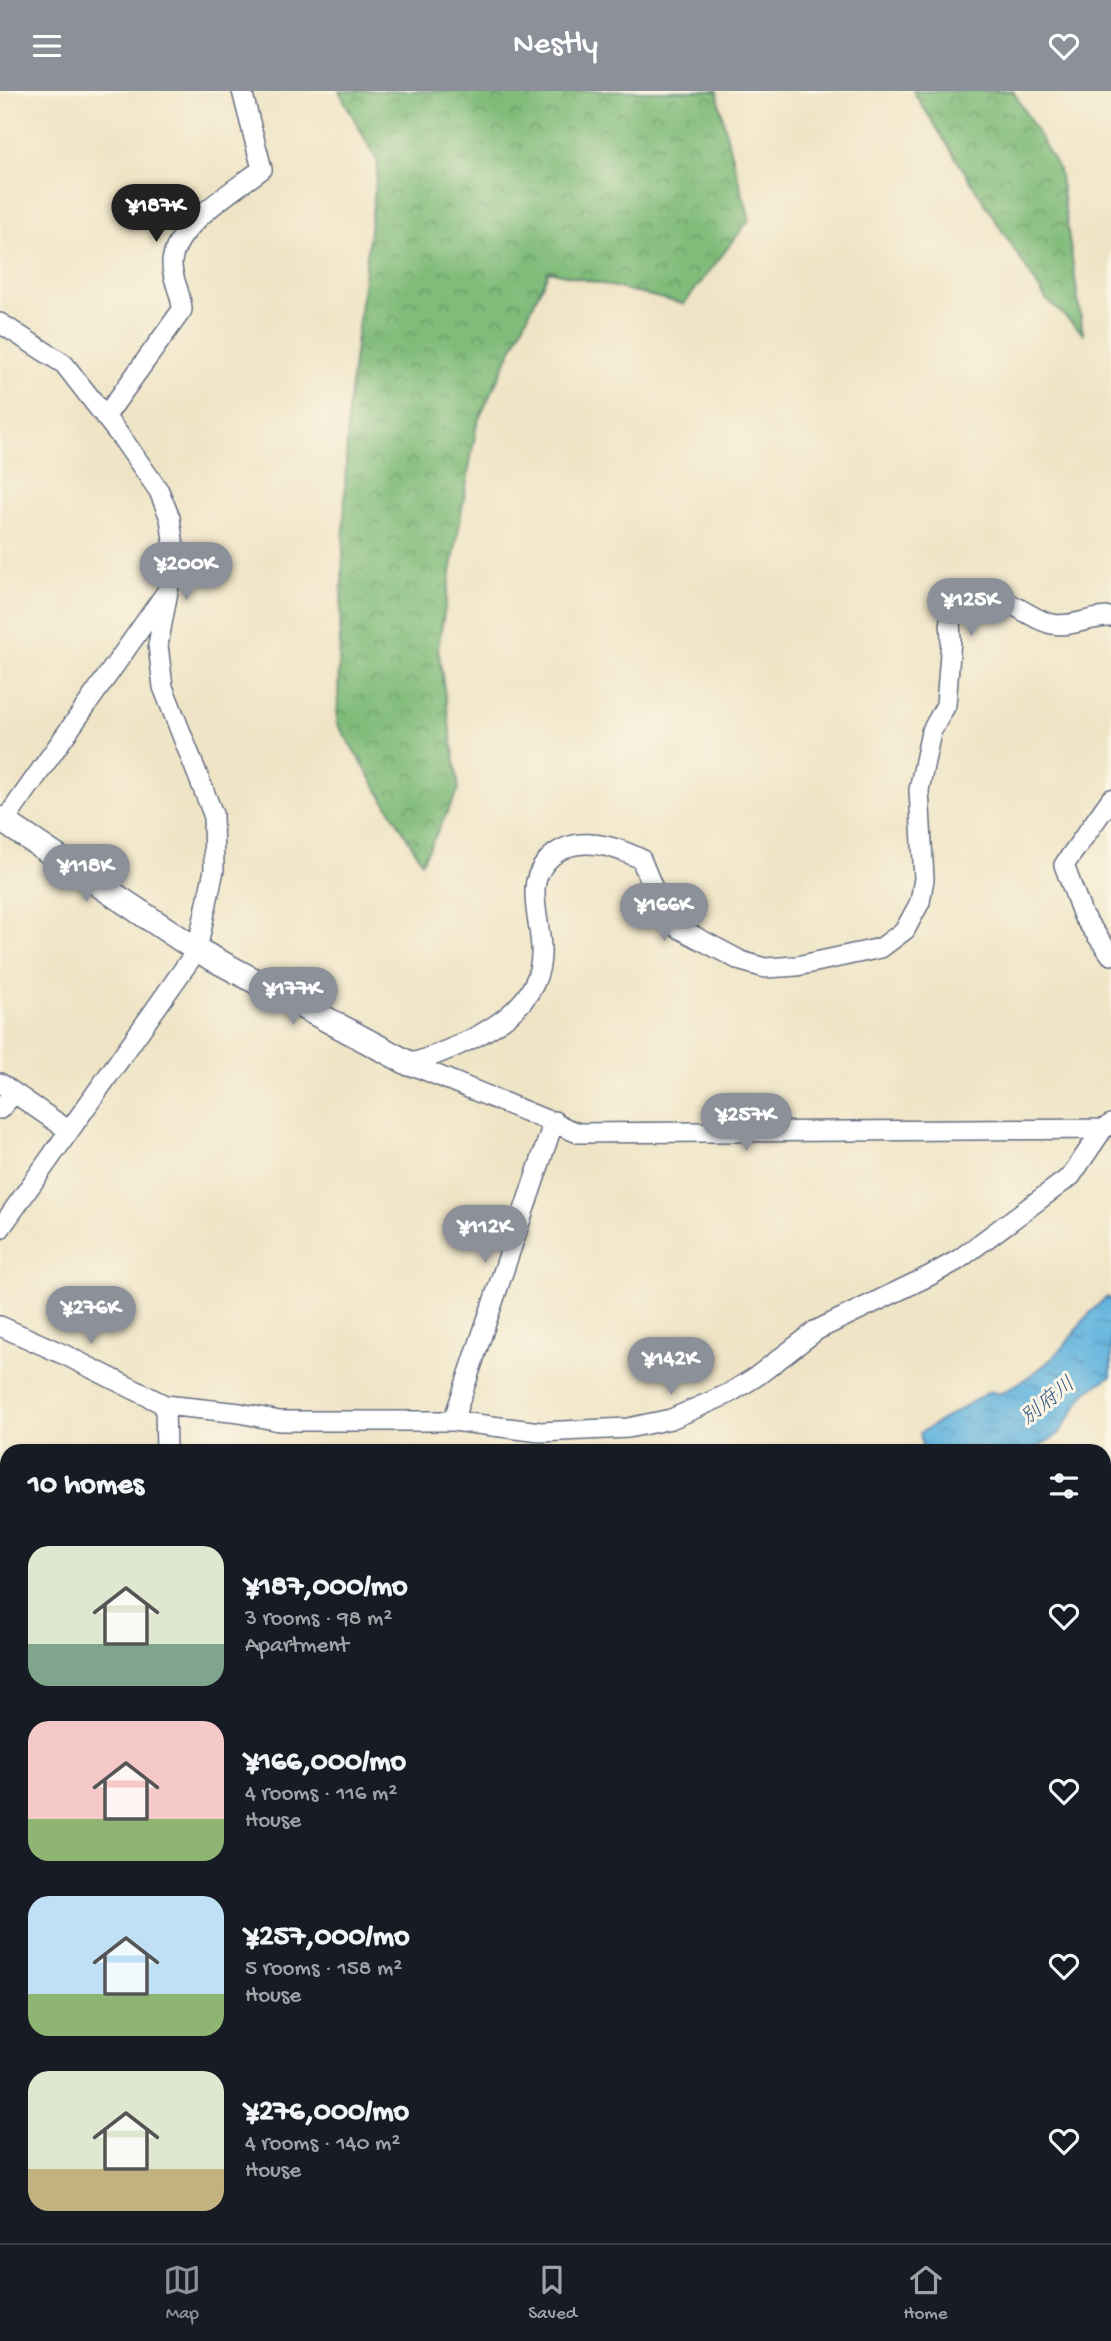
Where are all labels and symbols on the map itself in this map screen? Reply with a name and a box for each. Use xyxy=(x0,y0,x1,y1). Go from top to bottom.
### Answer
pin: ¥187K xyxy=(107,185,205,244)
pin: ¥200K xyxy=(137,543,235,602)
pin: ¥125K xyxy=(922,579,1020,638)
pin: ¥118K xyxy=(37,845,135,904)
pin: ¥166K xyxy=(615,883,713,943)
pin: ¥177K xyxy=(244,967,342,1027)
pin: ¥257K xyxy=(697,1093,795,1153)
pin: ¥112K xyxy=(436,1205,534,1265)
pin: ¥276K xyxy=(42,1287,140,1346)
pin: ¥142K xyxy=(622,1337,720,1397)
water label: 別府川 xyxy=(1016,1372,1082,1432)

